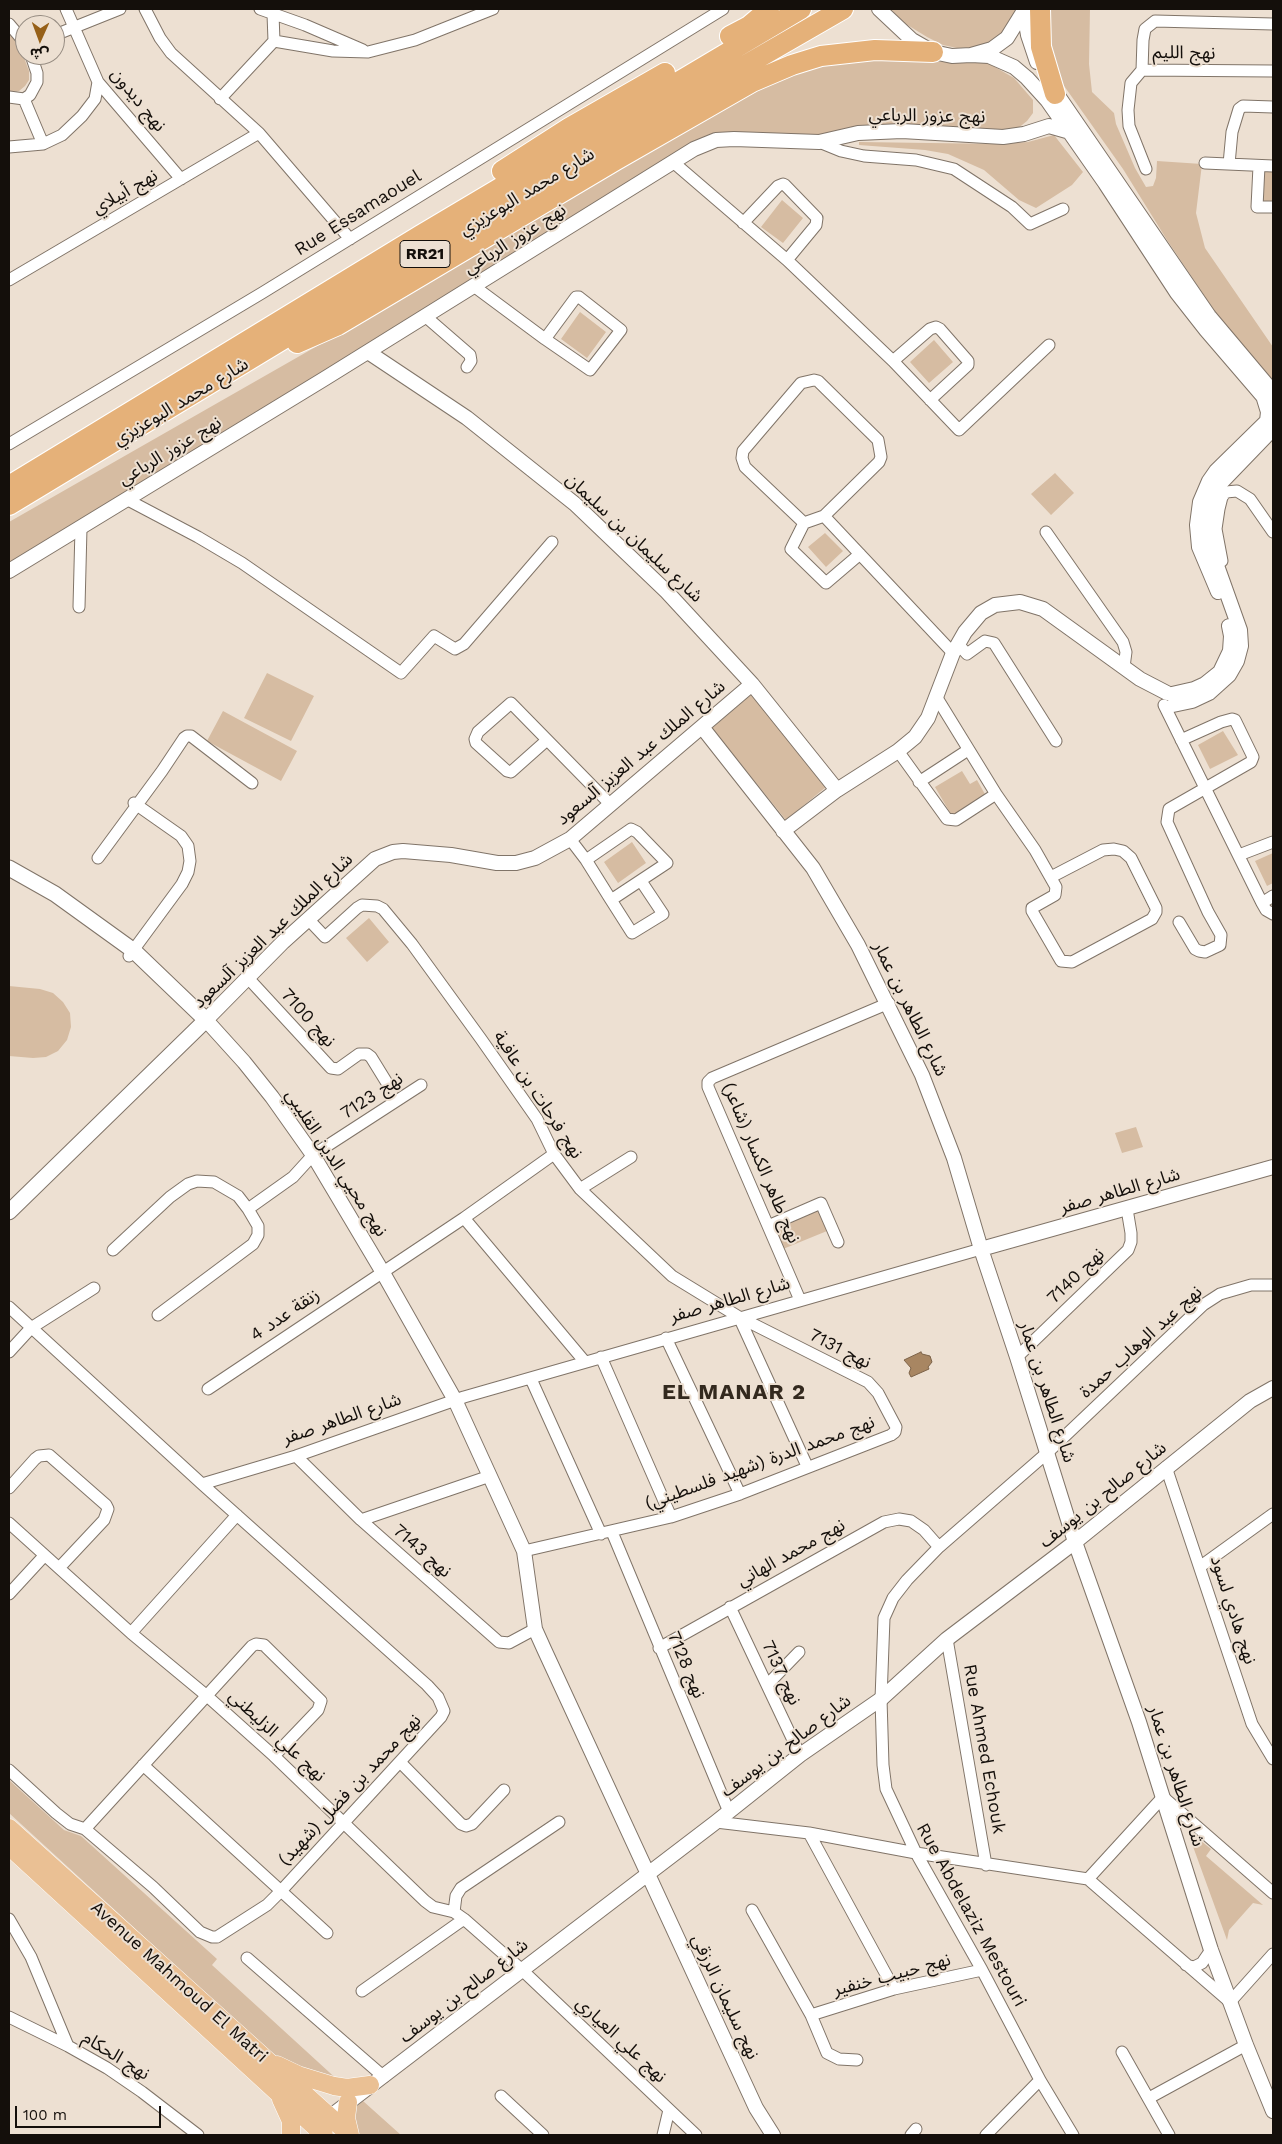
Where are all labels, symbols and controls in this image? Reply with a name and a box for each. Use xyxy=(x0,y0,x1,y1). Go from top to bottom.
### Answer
north arrow xyxy=(15,15,65,65)
street label: نهج الليم xyxy=(1152,42,1216,64)
text: ش xyxy=(30,46,49,62)
street label: نهج ديدون xyxy=(106,64,170,136)
street label: نهج عزوز الرباعي xyxy=(868,104,986,128)
street label: شارع محمد البوعزيزي xyxy=(456,143,598,241)
street label: نهج أبيلاي xyxy=(88,165,162,219)
street label: Rue Essamaouel xyxy=(291,165,425,261)
street label: نهج عزوز الرباعي xyxy=(460,199,570,279)
road number: RR21 xyxy=(400,240,450,268)
street label: شارع محمد البوعزيزي xyxy=(110,353,252,451)
street label: نهج عزوز الرباعي xyxy=(114,412,226,490)
street label: شارع سليمان بن سليمان xyxy=(561,469,707,607)
street label: شارع الملك عبد العزيز آلسعود xyxy=(552,676,730,830)
street label: شارع الملك عبد العزيز آلسعود xyxy=(189,849,357,1013)
street label: شارع الطاهر بن عمار xyxy=(868,938,952,1080)
street label: نهج 7100 xyxy=(276,984,340,1052)
street label: نهج فرحات بن عافية xyxy=(489,1027,587,1163)
street label: نهج 7123 xyxy=(337,1068,407,1124)
street label: نهج طاهر الكسار (شاعر) xyxy=(717,1079,805,1247)
street label: نهج محيي الدين القليبي xyxy=(280,1085,392,1241)
street label: شارع الطاهر صفر xyxy=(1057,1164,1183,1218)
street label: نهج 7140 xyxy=(1043,1244,1109,1308)
street label: شارع الطاهر صفر xyxy=(667,1273,793,1327)
street label: نهج عبد الوهاب حمدة xyxy=(1075,1281,1207,1403)
street label: زنقة عدد 4 xyxy=(246,1284,324,1346)
street label: شارع الطاهر بن عمار xyxy=(1014,1319,1080,1465)
street label: نهج 7131 xyxy=(806,1324,874,1374)
district label: EL MANAR 2 xyxy=(661,1380,807,1406)
street label: شارع الطاهر صفر xyxy=(280,1389,404,1449)
street label: نهج محمد الدرة (شهيد فلسطيني) xyxy=(642,1411,878,1515)
street label: شارع صالح بن يوسف xyxy=(1035,1437,1171,1553)
street label: نهج محمد الهاني xyxy=(733,1514,849,1592)
street label: نهج 7143 xyxy=(388,1520,456,1582)
street label: نهج هادي لسود xyxy=(1205,1553,1261,1667)
street label: نهج 7128 xyxy=(662,1628,710,1702)
street label: نهج 7137 xyxy=(757,1637,805,1709)
street label: Rue Ahmed Echouk xyxy=(958,1662,1010,1836)
street label: نهج علي الزليطني xyxy=(224,1686,330,1786)
street label: شارع صالح بن يوسف xyxy=(717,1690,855,1802)
street label: شارع الطاهر بن عمار xyxy=(1143,1703,1209,1849)
street label: نهج محمد بن فضل (شهيد) xyxy=(274,1710,426,1870)
street label: Rue Abdelaziz Mestouri xyxy=(911,1819,1031,2011)
street label: Avenue Mahmoud El Matri xyxy=(86,1897,272,2067)
street label: نهج سليمان الرزقي xyxy=(687,1931,763,2063)
street label: شارع صالح بن يوسف xyxy=(395,1934,533,2048)
street label: نهج حبيب خنفير xyxy=(831,1949,953,2001)
street label: نهج علي العياري xyxy=(571,1992,671,2088)
street label: نهج الحكام xyxy=(78,2027,154,2085)
scale bar xyxy=(18,2096,164,2128)
text: 100 m xyxy=(23,2106,67,2124)

